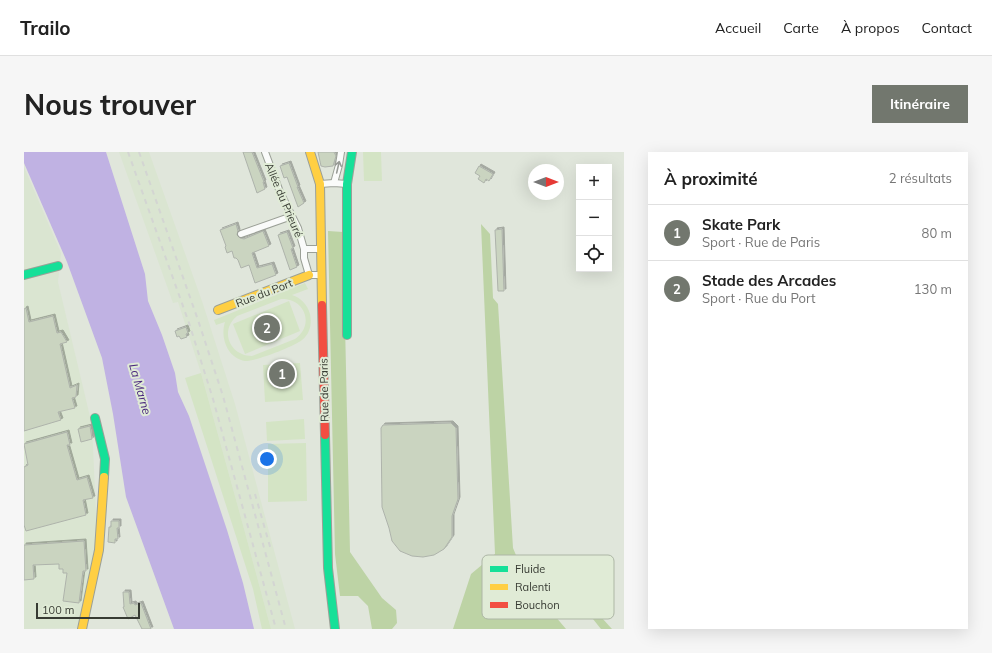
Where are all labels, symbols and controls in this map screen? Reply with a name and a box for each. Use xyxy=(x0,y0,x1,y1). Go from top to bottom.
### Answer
text: Trailo xyxy=(20,16,71,40)
text: Accueil xyxy=(715,19,761,37)
text: Carte xyxy=(783,19,819,37)
text: À propos xyxy=(841,19,900,37)
text: Contact xyxy=(922,19,972,37)
button: Itinéraire xyxy=(872,85,968,123)
text: Nous trouver xyxy=(24,87,196,122)
street label: Allée du Prieuré xyxy=(262,160,306,240)
one-way arrow xyxy=(335,161,343,174)
north arrow xyxy=(528,164,564,200)
map controls xyxy=(576,164,612,272)
button: + xyxy=(576,164,612,200)
text: À proximité xyxy=(664,168,758,189)
text: 2 résultats xyxy=(889,170,952,186)
button: − xyxy=(576,200,612,236)
text: Skate Park xyxy=(702,215,780,234)
text: 1 xyxy=(673,225,681,241)
text: 80 m xyxy=(922,225,952,241)
text: Sport · Rue de Paris xyxy=(702,234,820,250)
button: locate xyxy=(576,236,612,272)
text: Stade des Arcades xyxy=(702,271,836,290)
street label: Rue du Port xyxy=(233,276,295,310)
text: 2 xyxy=(673,281,681,297)
text: 130 m xyxy=(914,281,952,297)
text: Sport · Rue du Port xyxy=(702,290,816,306)
pin: 2 xyxy=(254,313,280,343)
street label: Rue de Paris xyxy=(316,358,332,422)
pin: 1 xyxy=(269,359,295,389)
water label: La Marne xyxy=(126,362,155,417)
your location xyxy=(257,449,277,469)
legend xyxy=(482,555,614,619)
text: Fluide xyxy=(515,562,545,576)
text: Ralenti xyxy=(515,580,551,594)
text: Bouchon xyxy=(515,598,560,612)
scale bar xyxy=(36,601,140,620)
text: 100 m xyxy=(42,603,74,617)

